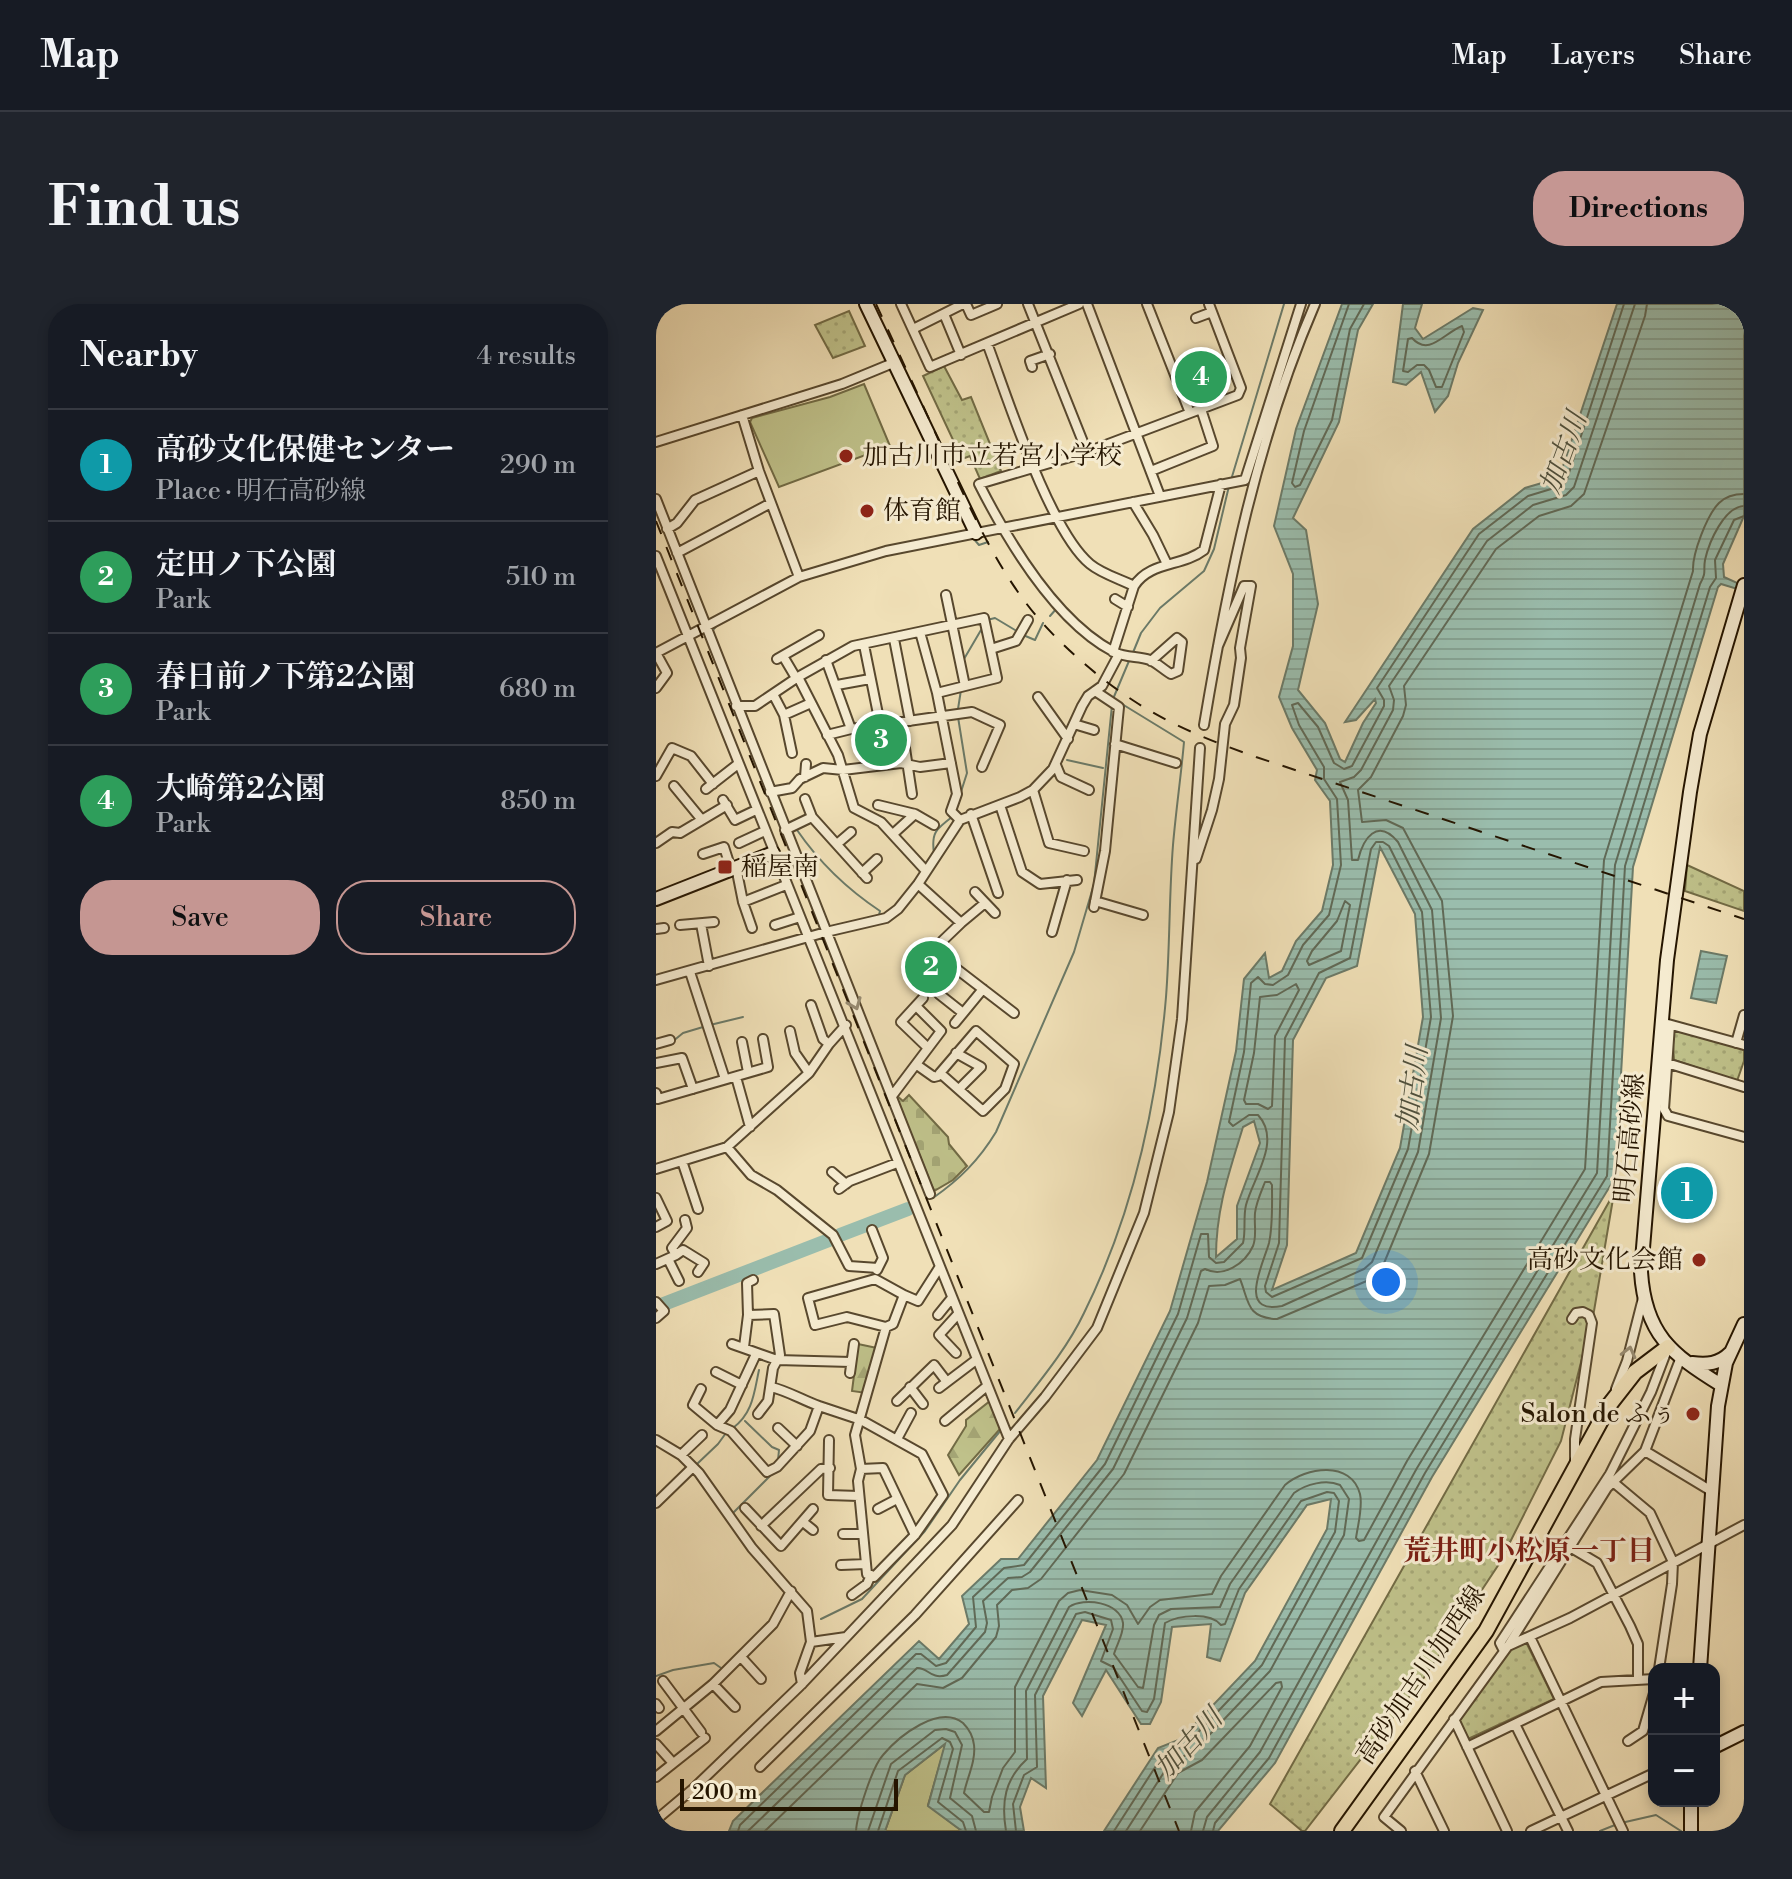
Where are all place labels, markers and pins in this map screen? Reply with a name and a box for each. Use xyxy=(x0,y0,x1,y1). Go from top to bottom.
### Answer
pin: 4 xyxy=(1175,347,1227,407)
place label: 加古川市立若宮小学校 xyxy=(862,440,1122,472)
marker: 加古川市立若宮小学校 xyxy=(837,447,855,465)
place label: 体育館 xyxy=(883,495,961,527)
marker: 体育館 xyxy=(858,502,876,520)
pin: 3 xyxy=(855,710,907,770)
place label: 稲屋南 xyxy=(741,851,819,883)
marker: 稲屋南 xyxy=(716,858,734,876)
pin: 2 xyxy=(905,937,957,997)
pin: 1 xyxy=(1661,1163,1713,1223)
place label: 高砂文化会館 xyxy=(1527,1244,1683,1276)
marker: 高砂文化会館 xyxy=(1690,1251,1708,1269)
place label: Salon de ふぅ xyxy=(1521,1398,1677,1430)
marker: Salon de ふぅ xyxy=(1684,1405,1702,1423)

